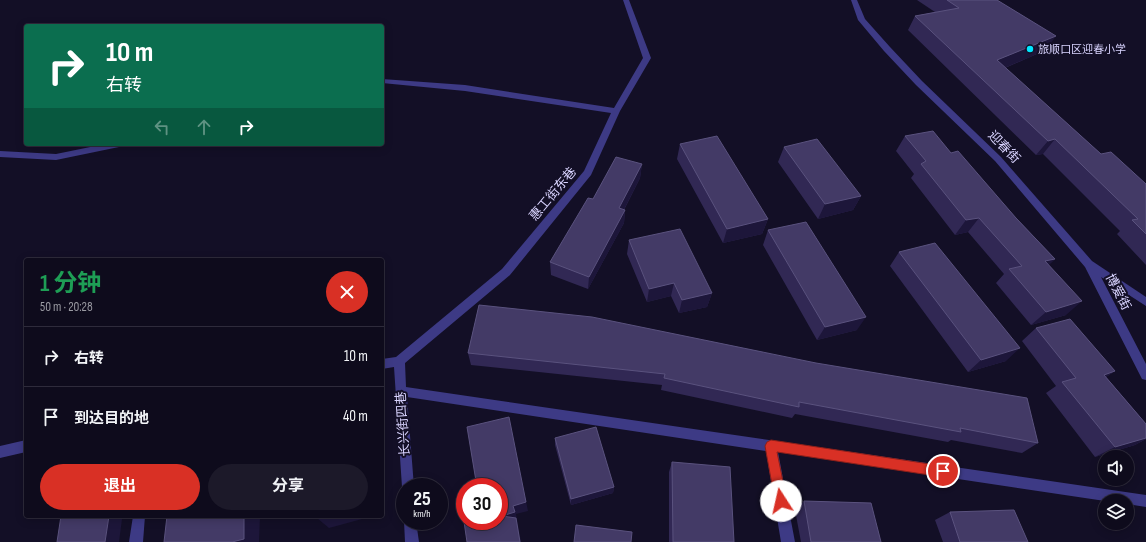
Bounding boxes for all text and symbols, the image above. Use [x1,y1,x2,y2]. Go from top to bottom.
text: 10 m [106,36,153,69]
icon: right [40,40,92,92]
place label: 旅顺口区迎春小学 [1038,43,1126,56]
marker: 旅顺口区迎春小学 [1025,44,1035,54]
text: 右转 [106,75,142,96]
icon: left [151,116,173,138]
icon: ahead [193,116,215,138]
icon: right [235,116,257,138]
street label: 迎春街 [985,127,1023,167]
street label: 惠工街东巷 [526,164,580,224]
text: 1 分钟 [40,269,101,298]
button: close [326,271,368,313]
street label: 博爱街 [1102,271,1134,313]
text: 50 m · 20:28 [40,299,93,315]
icon: right [40,346,62,368]
text: 10 m [344,347,368,366]
text: 右转 [74,349,104,368]
street label: 长兴街四巷 [393,391,413,457]
icon: arrive [40,406,62,428]
text: 40 m [343,407,368,426]
text: 到达目的地 [74,409,149,428]
map controls [1098,450,1134,530]
button: sound [1098,450,1134,486]
pin [926,454,960,488]
icon: arrive [932,460,954,482]
button: 退出 [40,464,200,510]
button: 分享 [208,464,368,510]
speed limit sign: 30 [456,478,508,530]
position arrow [760,480,802,522]
text: 25 [413,487,431,511]
button: layers [1098,494,1134,530]
text: km/h [413,508,431,520]

